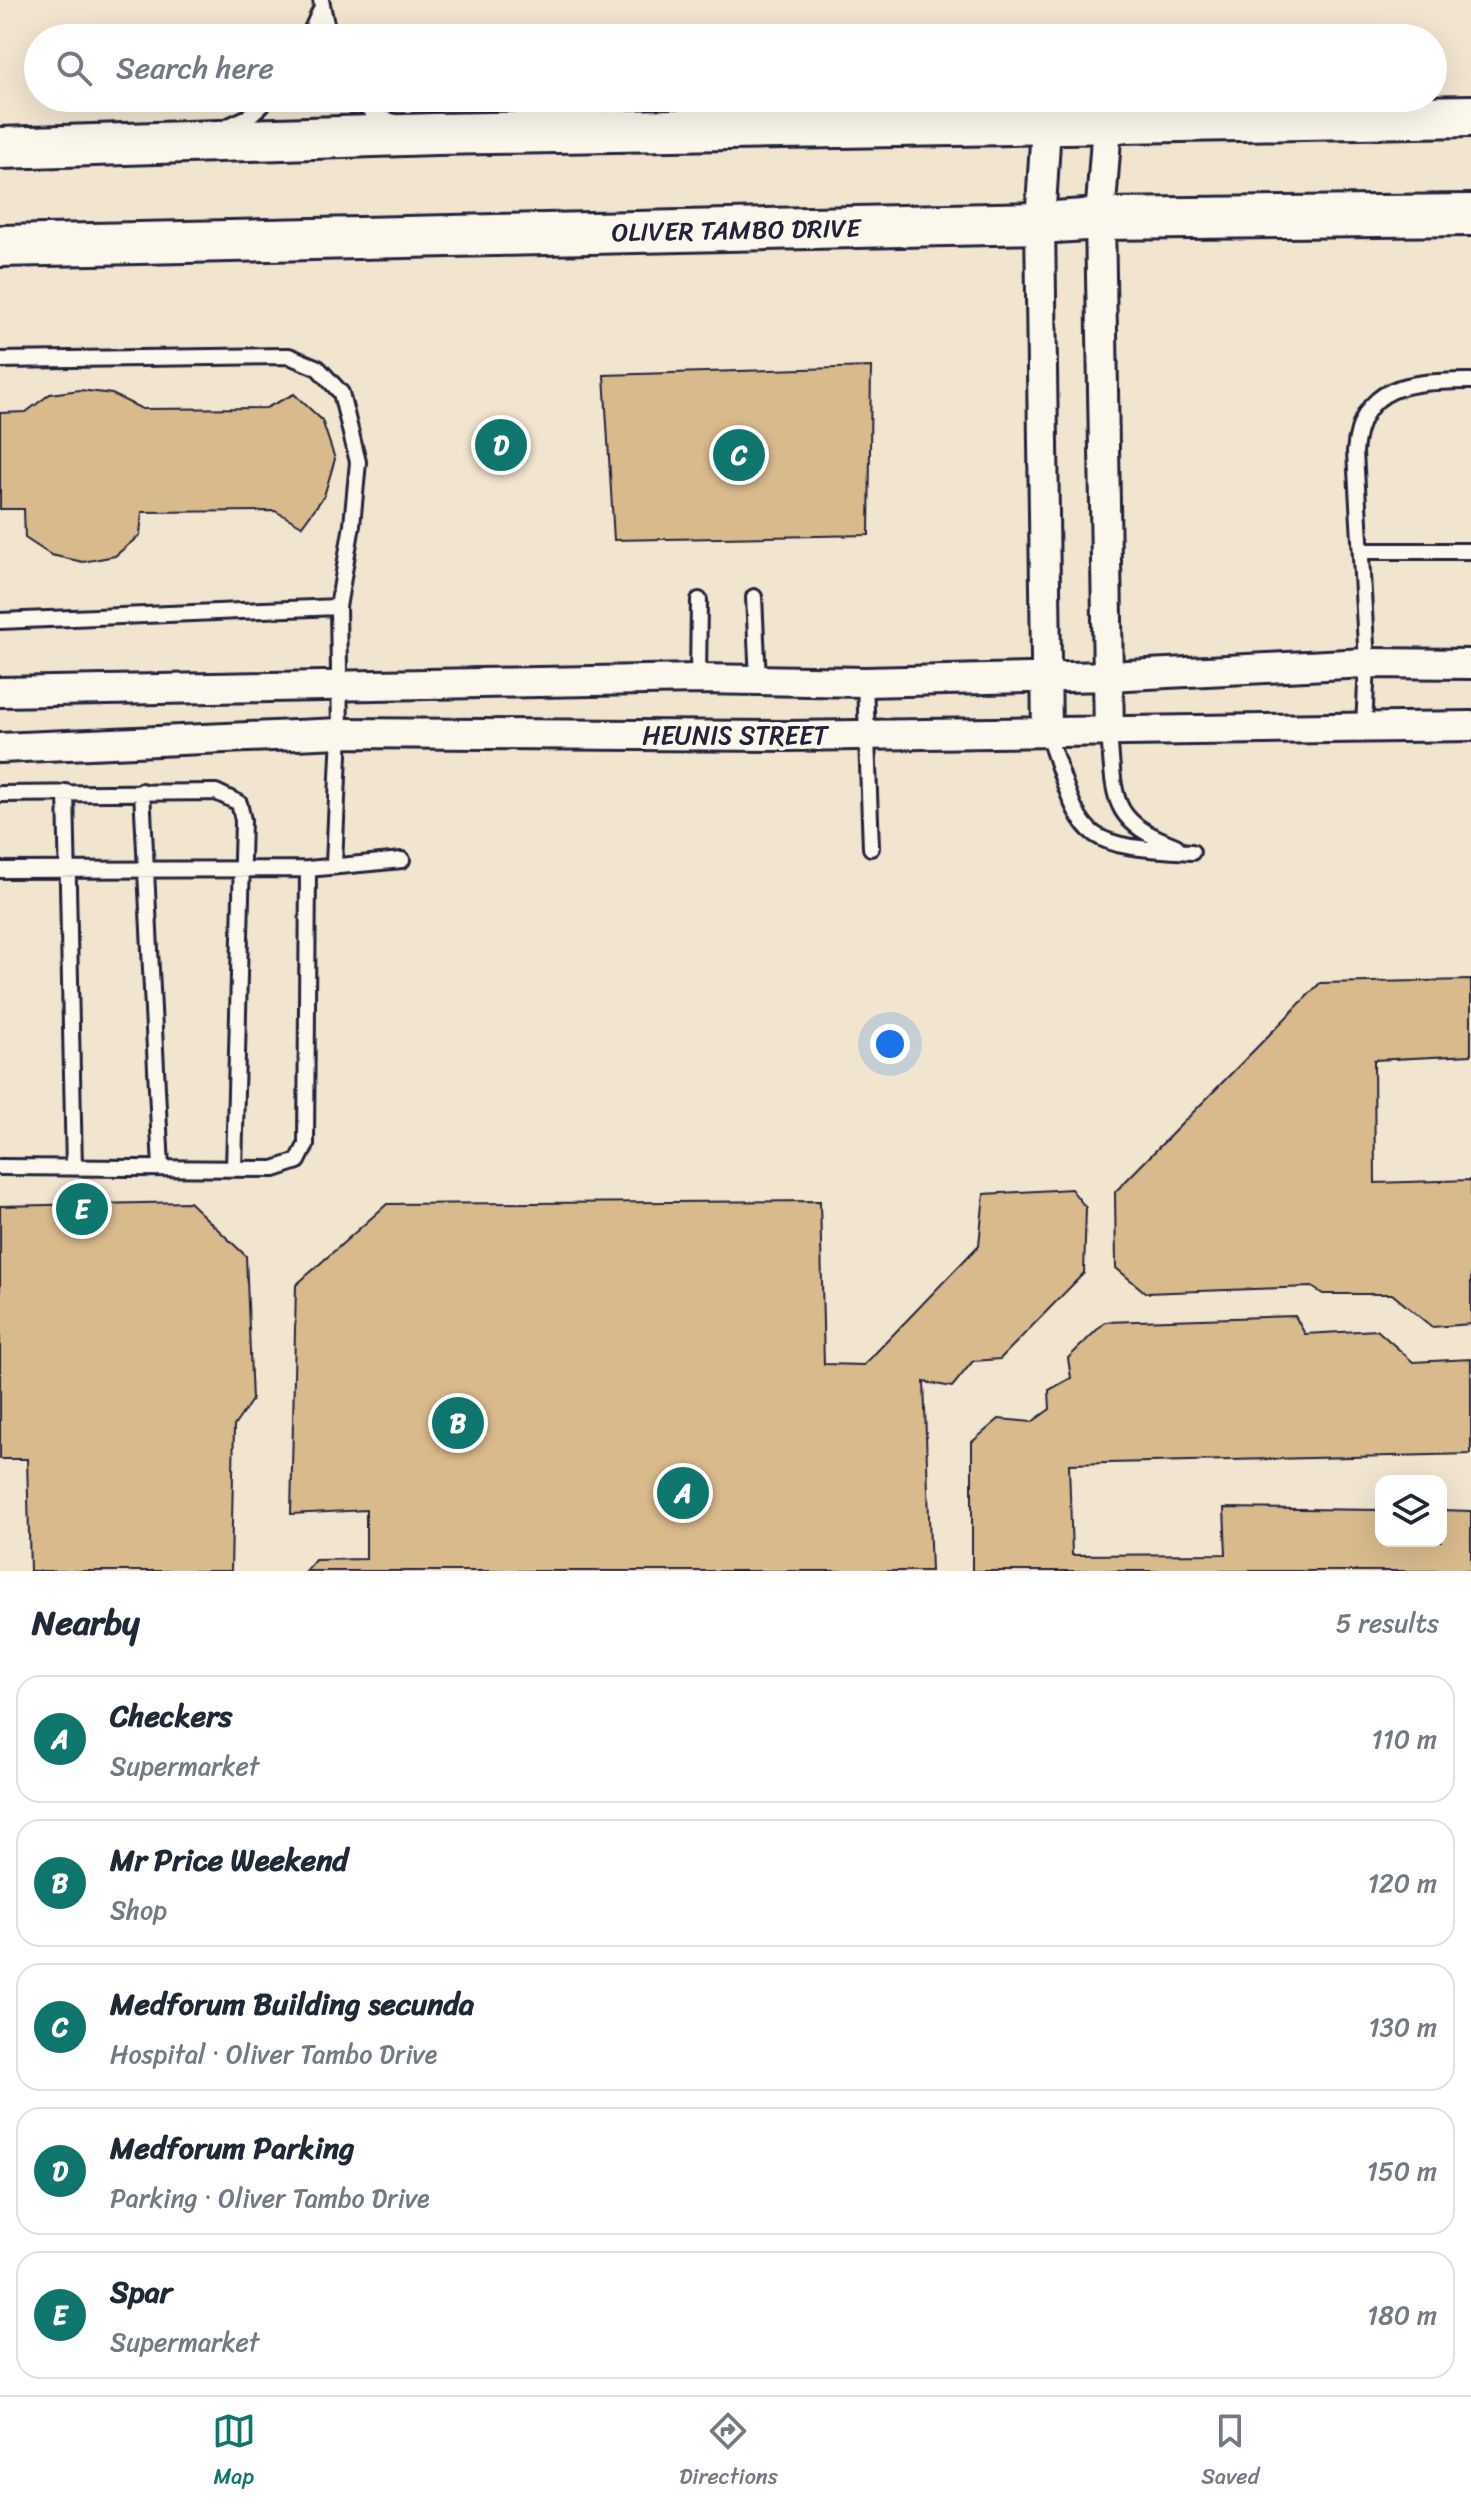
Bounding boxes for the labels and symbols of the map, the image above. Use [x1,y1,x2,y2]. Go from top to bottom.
street label: OLIVER TAMBO DRIVE [611,205,863,255]
pin: D [475,415,527,475]
pin: C [713,425,765,485]
street label: HEUNIS STREET [642,712,829,758]
your location [870,1024,910,1064]
pin: E [56,1179,108,1239]
pin: B [432,1393,484,1453]
pin: A [657,1463,709,1523]

